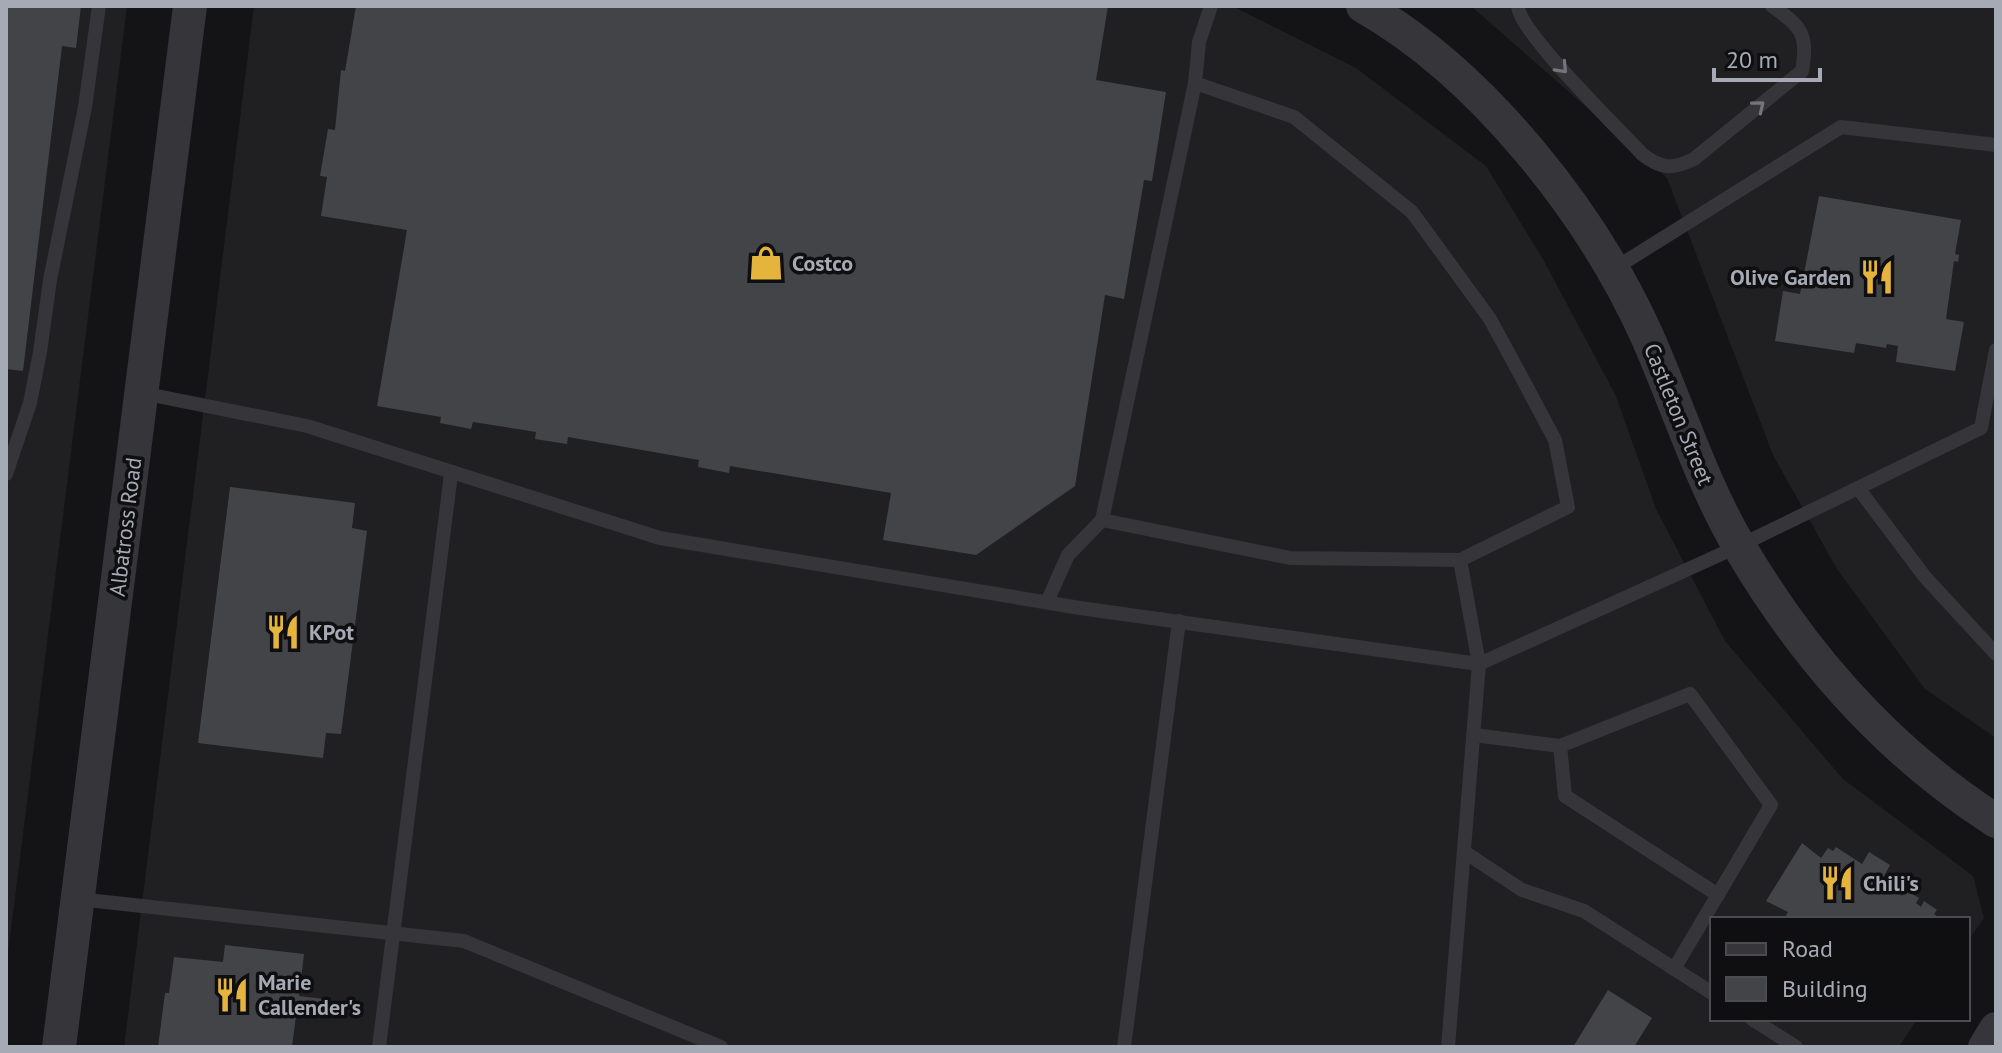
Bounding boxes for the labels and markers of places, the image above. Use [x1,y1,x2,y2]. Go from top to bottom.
shop icon: Costco [747,244,785,282]
place label: Costco [792,249,853,277]
restaurant icon: Olive Garden [1858,258,1896,296]
place label: Olive Garden [1730,263,1851,291]
restaurant icon: KPot [264,613,302,651]
place label: KPot [309,618,354,646]
restaurant icon: Chili's [1818,864,1856,902]
place label: Chili's [1863,869,1919,897]
place label: Marie Callender's [258,968,361,1021]
restaurant icon: Marie Callender's [213,976,251,1014]

